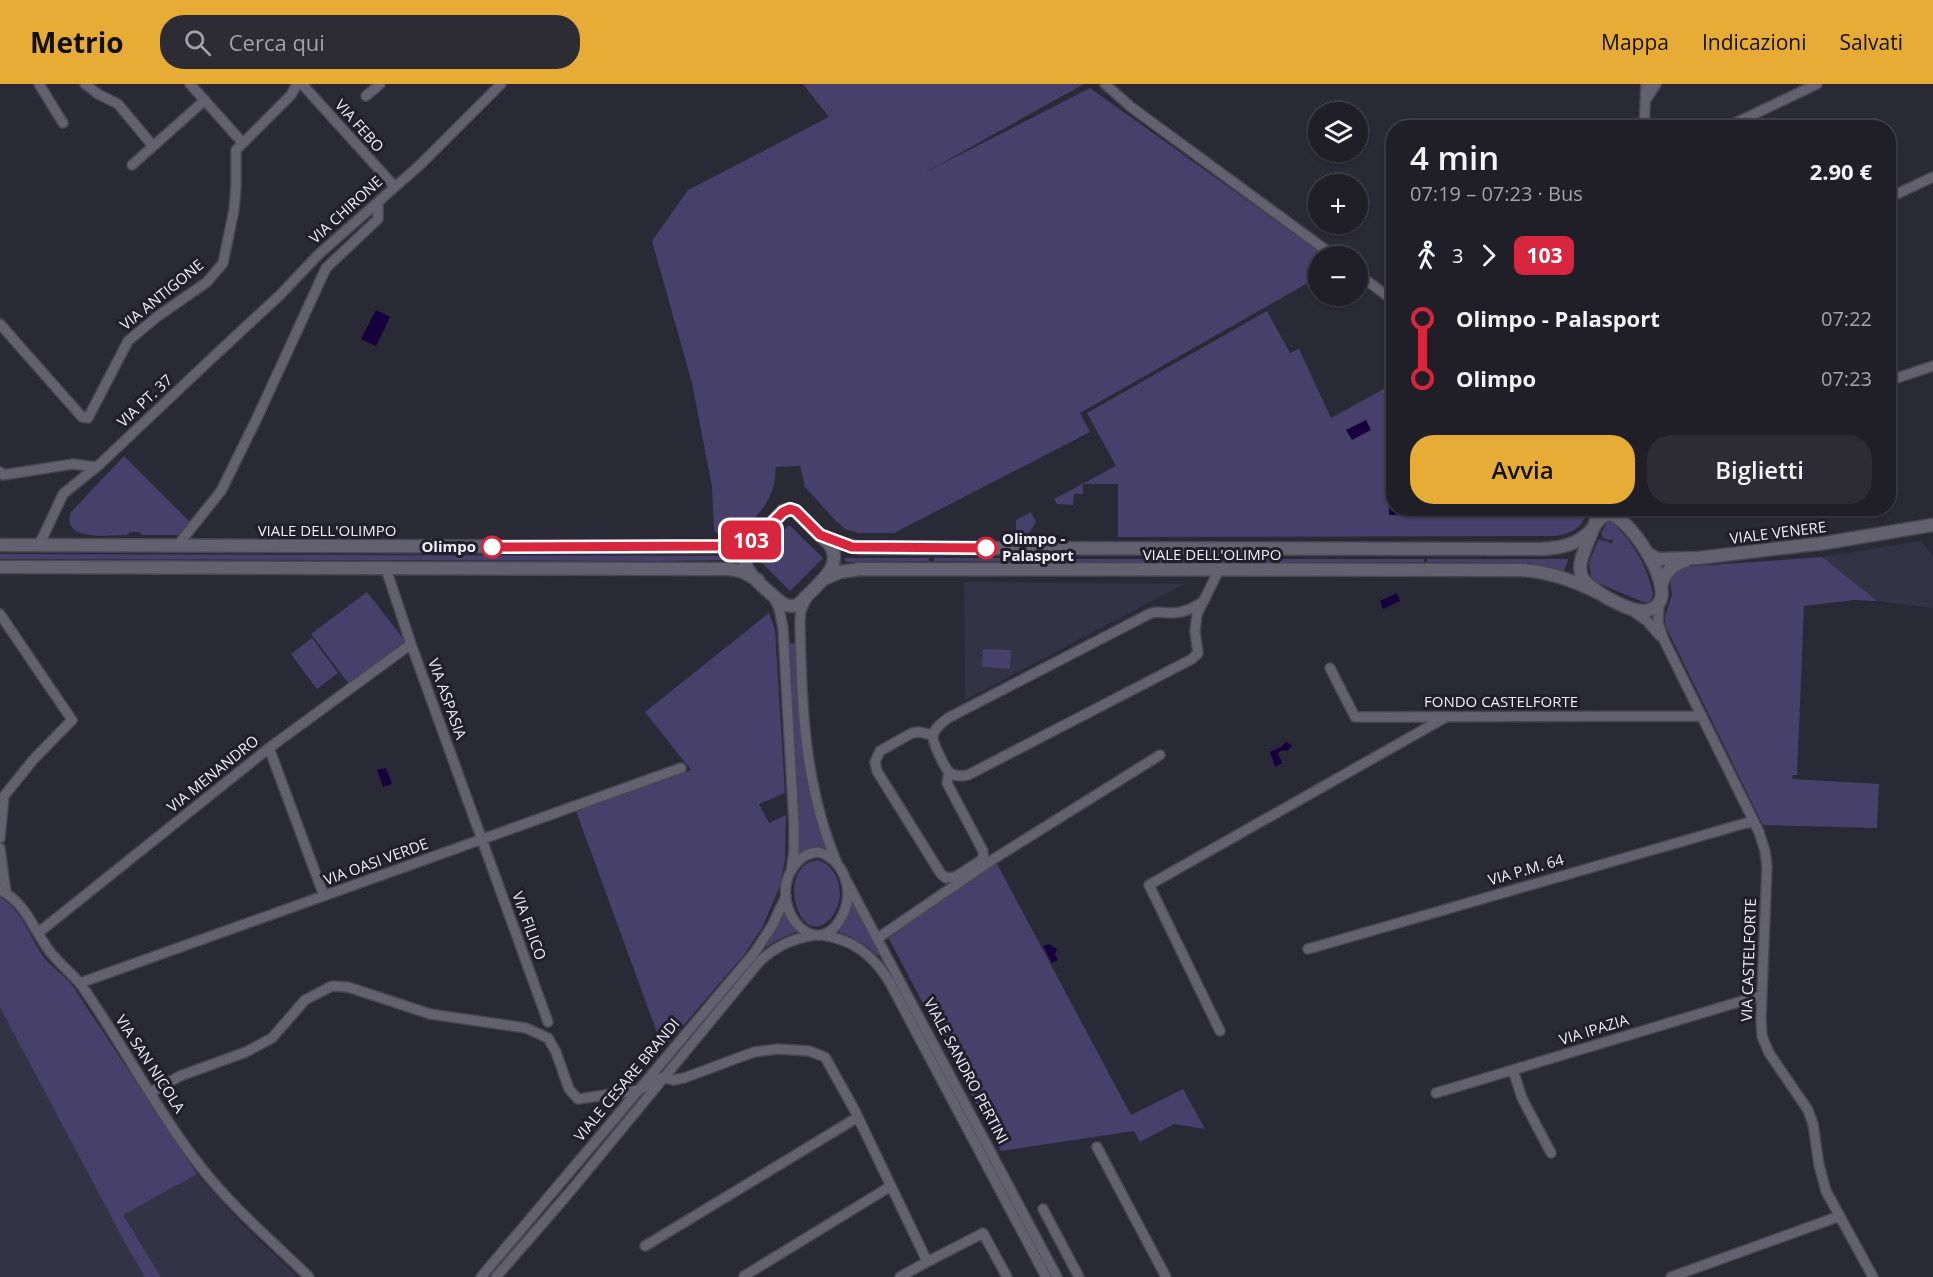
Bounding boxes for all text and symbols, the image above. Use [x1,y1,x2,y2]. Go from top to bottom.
search box [160,15,580,69]
text: Metrio [30,23,124,61]
icon: search [181,26,214,59]
text: Cerca qui [229,27,325,57]
text: Mappa [1601,28,1669,56]
text: Indicazioni [1702,28,1807,56]
text: Salvati [1840,28,1903,56]
street label: VIA FEBO [331,95,389,156]
map controls [1308,102,1368,306]
button: layers [1308,102,1368,162]
text: 4 min [1410,135,1499,180]
text: 2.90 € [1810,156,1872,186]
street label: VIA CHIRONE [305,171,386,247]
button: + [1308,174,1368,234]
text: 07:19 – 07:23 · Bus [1410,180,1583,207]
icon: walk [1410,239,1443,272]
icon: forward [1472,239,1505,272]
text: 103 [1526,241,1562,269]
text: 3 [1452,242,1463,269]
button: − [1308,246,1368,306]
street label: VIA ANTIGONE [115,254,207,334]
text: Olimpo - Palasport [1456,303,1660,333]
text: 07:22 [1821,305,1872,332]
text: Olimpo [1456,363,1536,393]
text: 07:23 [1821,365,1872,392]
street label: VIA PT. 37 [112,369,176,431]
button: Avvia [1410,435,1635,504]
button: Biglietti [1647,435,1872,504]
street label: VIALE VENERE [1728,516,1827,548]
street label: VIALE DELL'OLIMPO [258,520,396,540]
line badge: 103 [716,520,786,560]
text: 103 [733,526,769,554]
place label: Olimpo - Palasport [1002,528,1074,565]
place label: Olimpo [421,536,476,556]
marker: Olimpo [481,536,503,558]
marker: Olimpo - Palasport [975,537,997,559]
street label: VIALE DELL'OLIMPO [1143,544,1281,564]
street label: VIA ASPASIA [424,655,472,742]
street label: FONDO CASTELFORTE [1424,691,1578,711]
street label: VIA MENANDRO [162,730,262,816]
street label: VIA OASI VERDE [321,833,431,889]
street label: VIA P.M. 64 [1485,849,1566,889]
street label: VIA FILICO [508,889,552,963]
street label: VIA CASTELFORTE [1736,898,1760,1022]
street label: VIALE SANDRO PERTINI [920,994,1014,1147]
street label: VIA IPAZIA [1557,1009,1631,1049]
street label: VIA SAN NICOLA [112,1010,190,1117]
street label: VIALE CESARE BRANDI [569,1014,684,1145]

